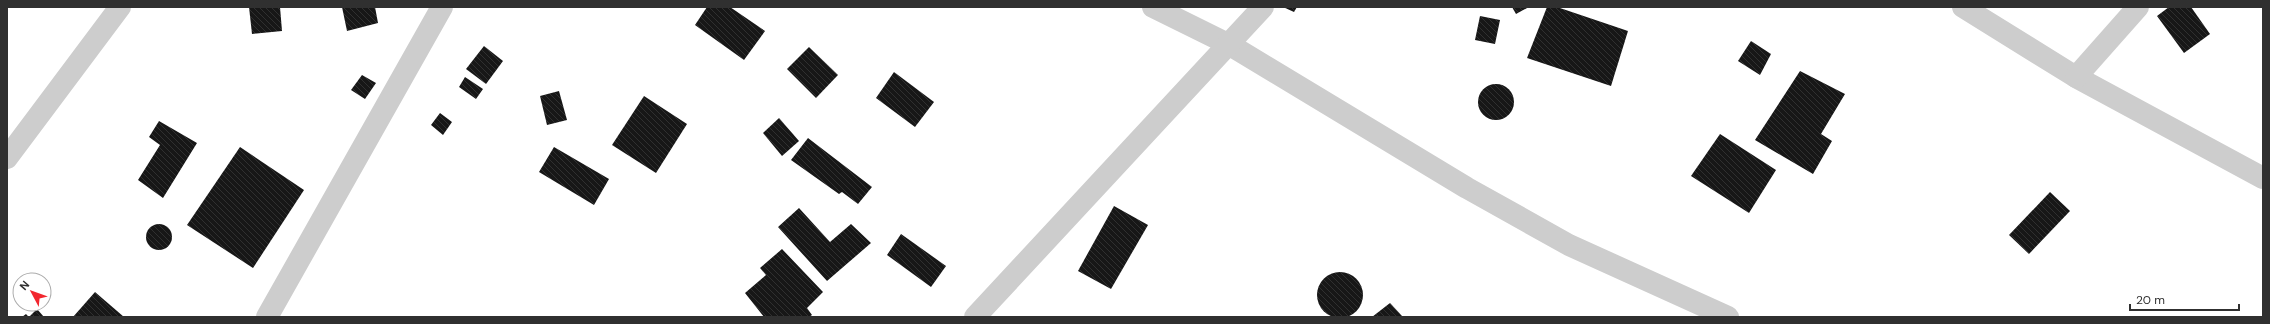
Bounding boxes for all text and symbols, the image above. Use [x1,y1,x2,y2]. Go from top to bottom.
north arrow [12,272,52,312]
text: N [17,278,32,293]
scale bar [2130,286,2239,312]
text: 20 m [2136,292,2165,308]

